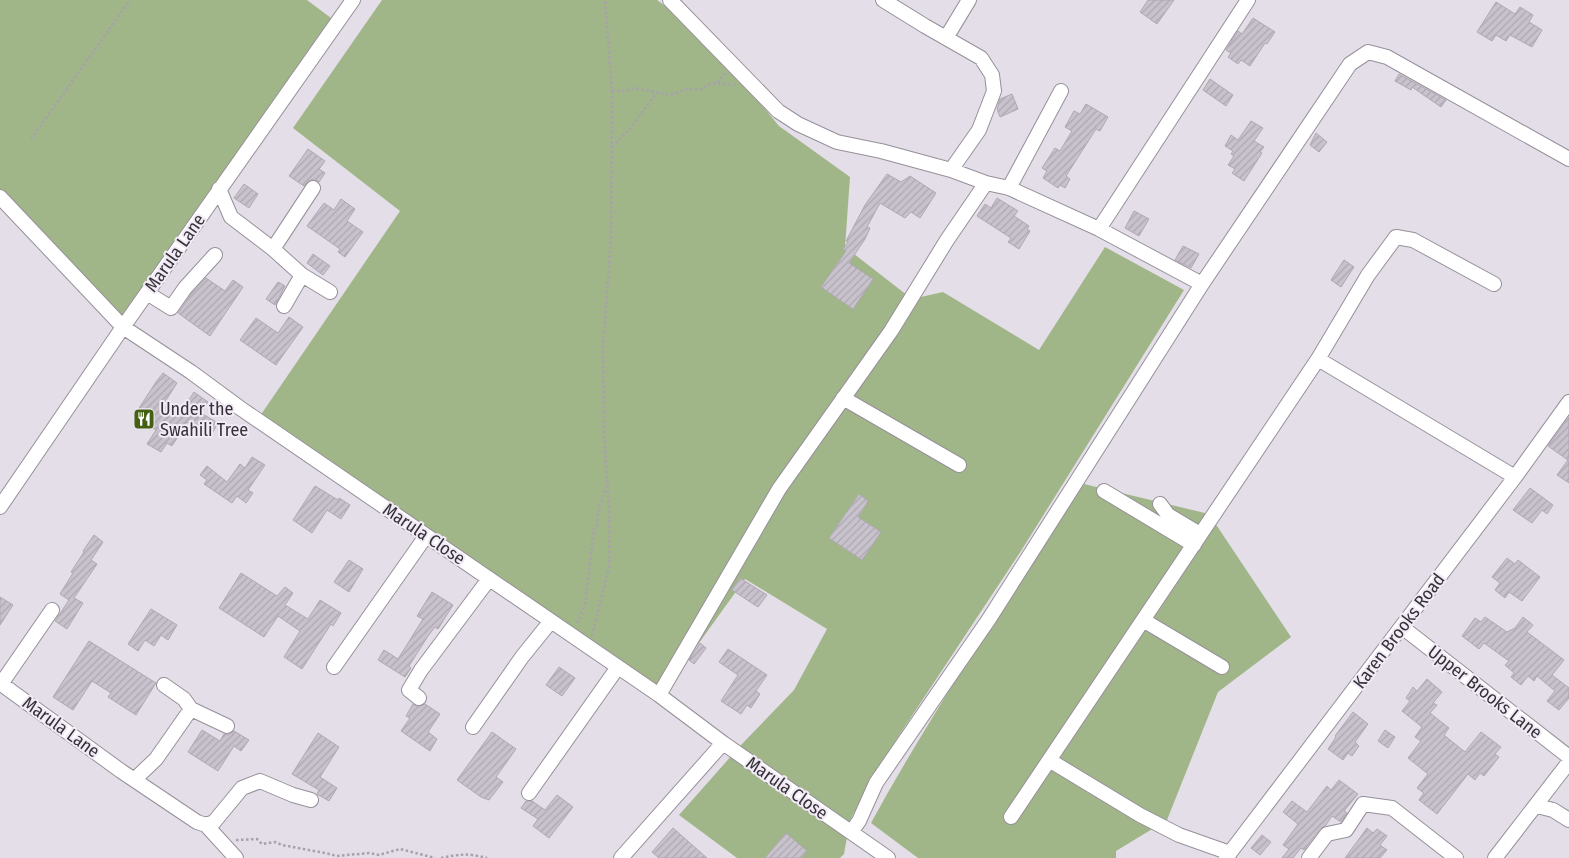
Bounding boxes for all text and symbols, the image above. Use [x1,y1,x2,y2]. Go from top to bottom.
street label: Marula Lane [140,210,210,296]
place label: Under the Swahili Tree [160,398,248,441]
restaurant icon: Under the Swahili Tree [132,407,156,431]
street label: Marula Close [379,498,469,570]
street label: Karen Brooks Road [1348,569,1450,693]
street label: Upper Brooks Lane [1423,641,1547,744]
street label: Marula Lane [18,692,104,762]
street label: Marula Close [742,752,832,824]

